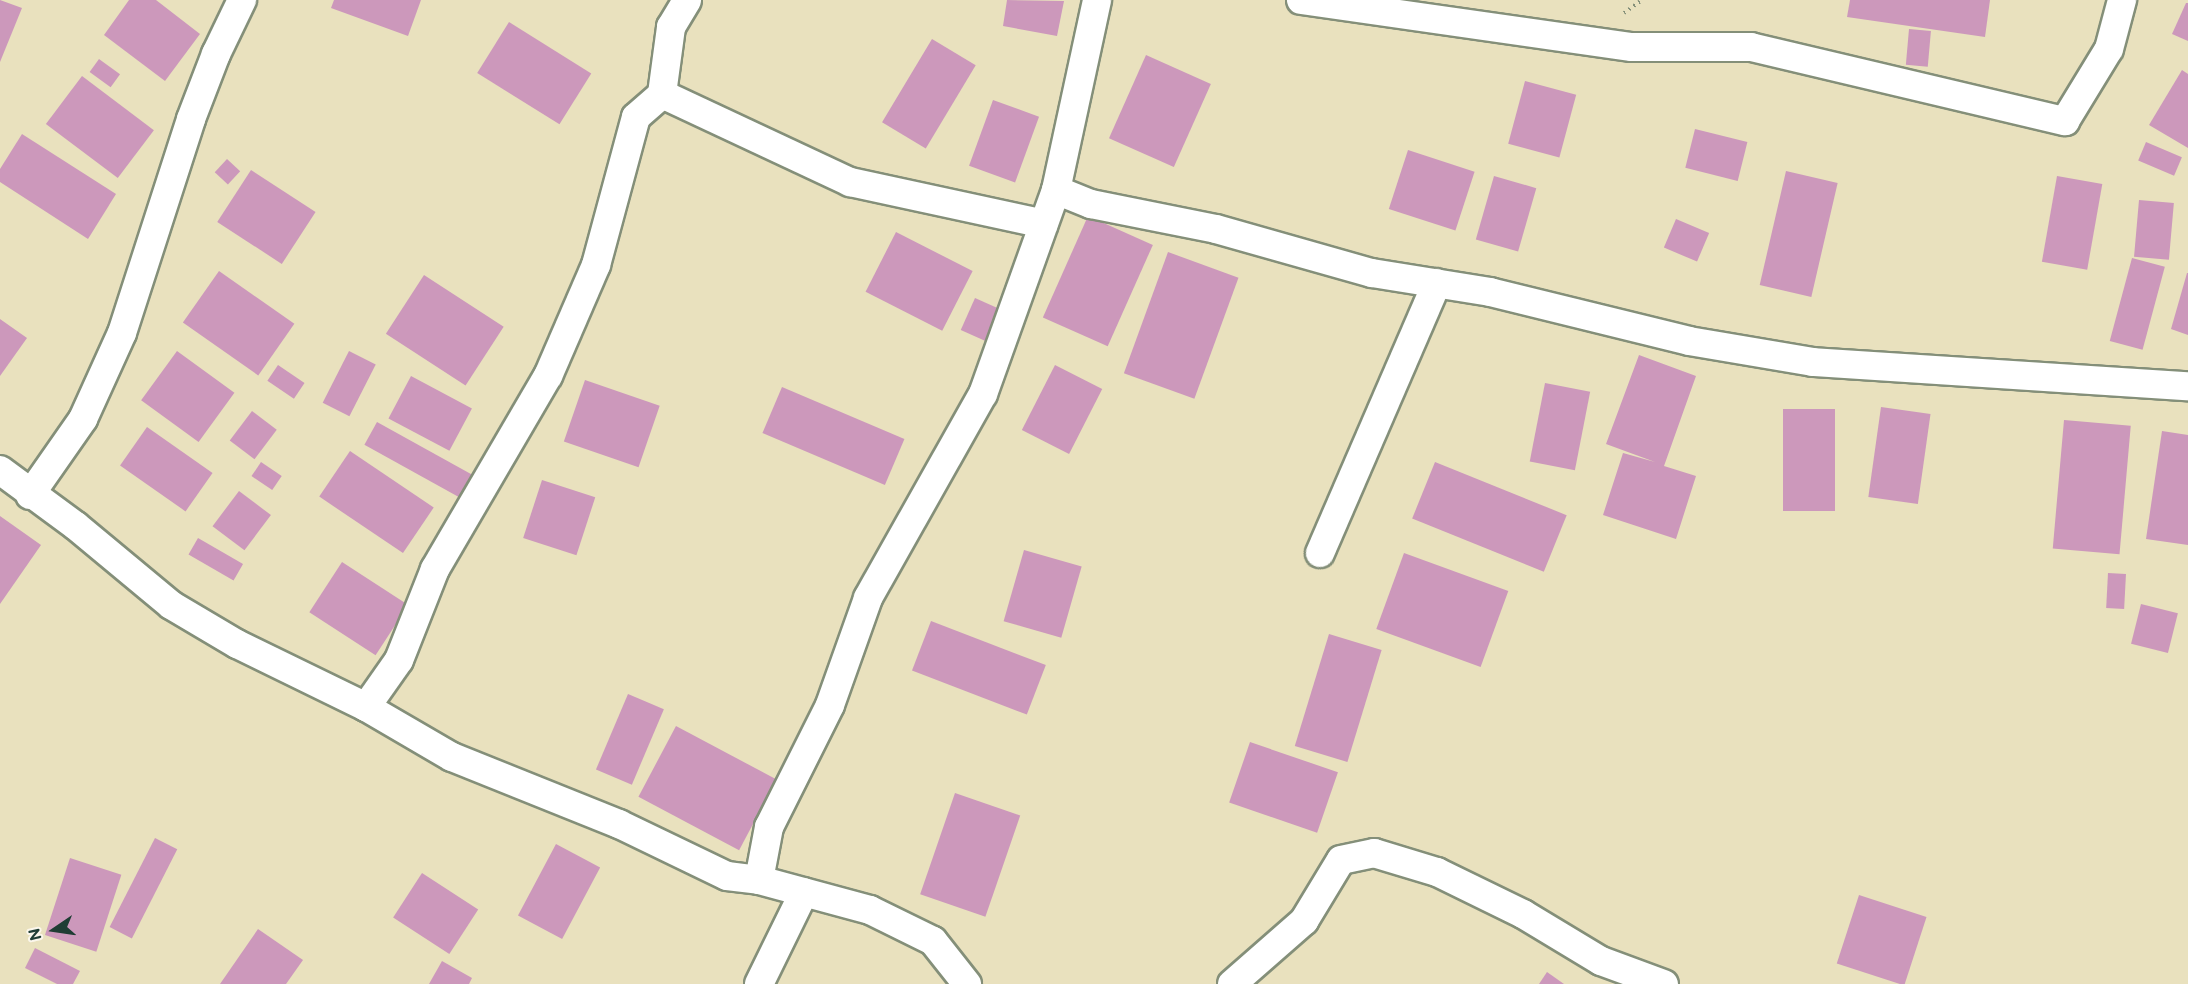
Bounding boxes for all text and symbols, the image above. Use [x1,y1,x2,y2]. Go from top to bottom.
north arrow [24,900,84,960]
text: N [25,926,47,942]

